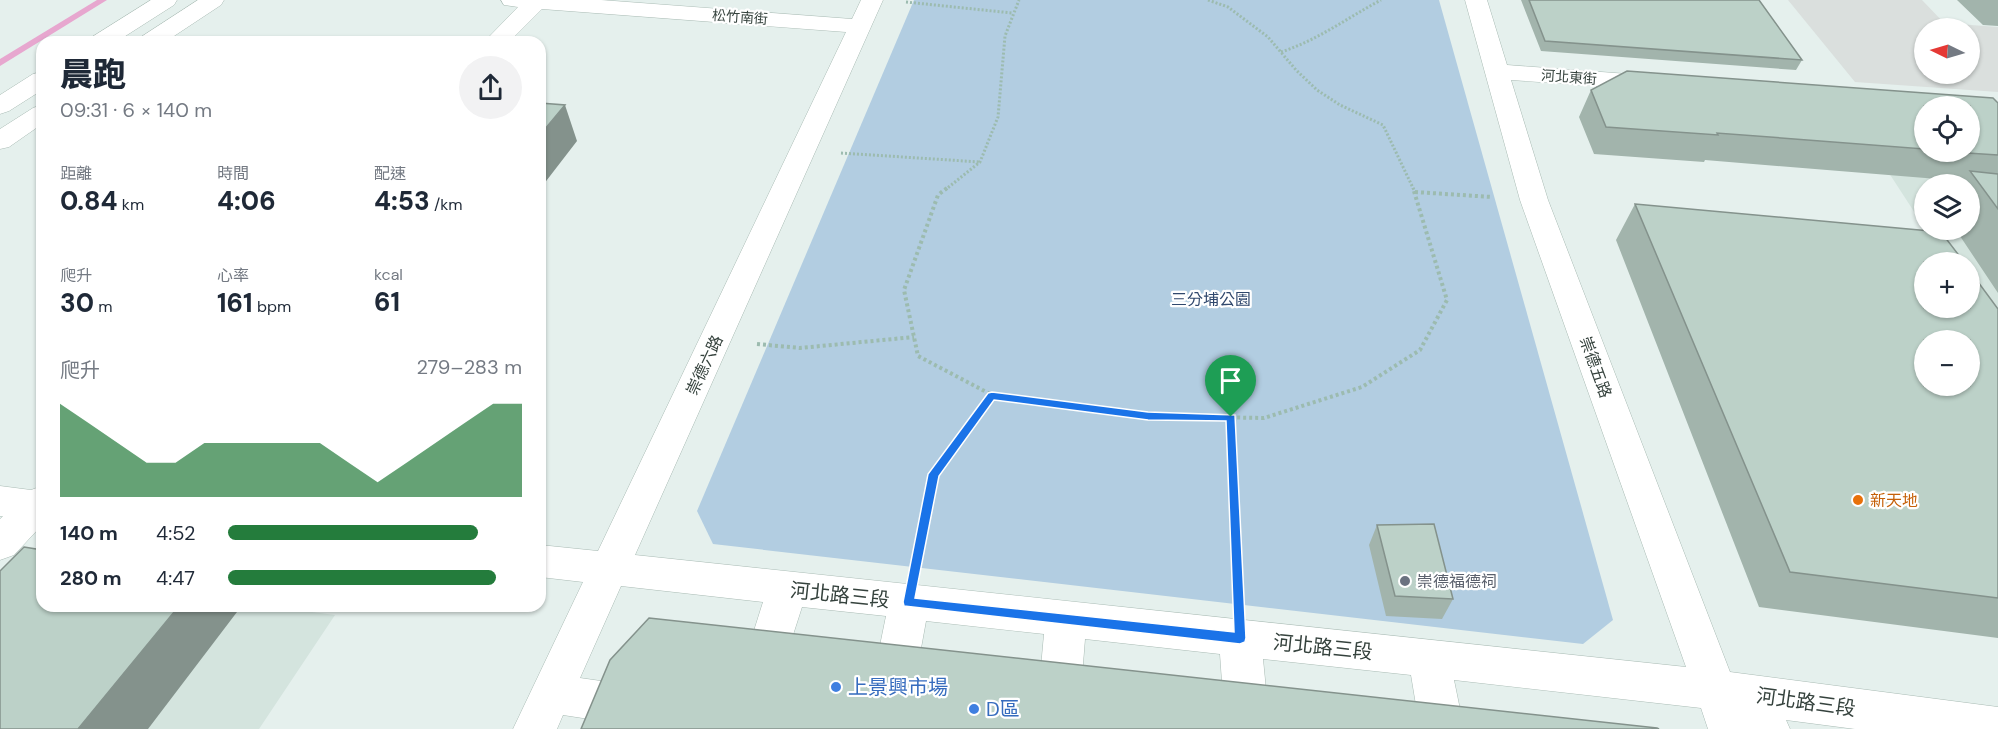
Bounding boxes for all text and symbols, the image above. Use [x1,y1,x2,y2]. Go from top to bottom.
street label: 松竹南街 [711,6,769,28]
north arrow [1914,18,1980,84]
map controls [1914,18,1980,396]
text: 晨跑 [60,53,126,96]
button: share [459,56,522,119]
street label: 河北東街 [1540,66,1598,88]
button: locate [1914,96,1980,162]
text: 09:31 · 6 × 140 m [60,97,212,123]
text: 距離 [60,163,92,184]
text: 時間 [217,163,249,184]
text: 配速 [374,163,406,184]
button: layers [1914,174,1980,240]
text: 0.84 [60,184,118,218]
text: 4:06 [217,184,276,218]
text: 4:53 [374,184,430,218]
text: km [118,194,144,215]
text: /km [430,194,463,215]
button: + [1914,252,1980,318]
text: kcal [374,264,403,285]
text: 爬升 [60,265,92,286]
text: 心率 [217,265,249,286]
text: 61 [374,285,400,319]
text: 30 [60,286,94,320]
text: 161 [217,286,253,320]
park label: 三分埔公園 [1171,289,1251,310]
text: m [94,296,113,317]
text: bpm [253,296,291,317]
button: − [1914,330,1980,396]
street label: 崇德六路 [681,332,727,399]
street label: 崇德五路 [1575,334,1616,401]
text: 279–283 m [416,354,522,380]
pin [1205,355,1256,417]
text: 爬升 [60,357,100,383]
icon: arrive [1214,364,1247,397]
place label: 新天地 [1870,490,1918,511]
marker: 新天地 [1851,493,1865,507]
text: 140 m [60,520,118,546]
text: 4:52 [156,520,196,546]
text: 280 m [60,565,122,591]
text: 4:47 [156,565,195,591]
place label: 崇德福德祠 [1417,571,1497,592]
marker: 崇德福德祠 [1398,574,1412,588]
street label: 河北路三段 [789,577,891,613]
street label: 河北路三段 [1272,629,1374,665]
place label: 上景興市場 [848,674,948,700]
marker: 上景興市場 [829,680,843,694]
street label: 河北路三段 [1755,682,1857,722]
place label: D區 [986,696,1020,722]
marker: D區 [967,702,981,716]

